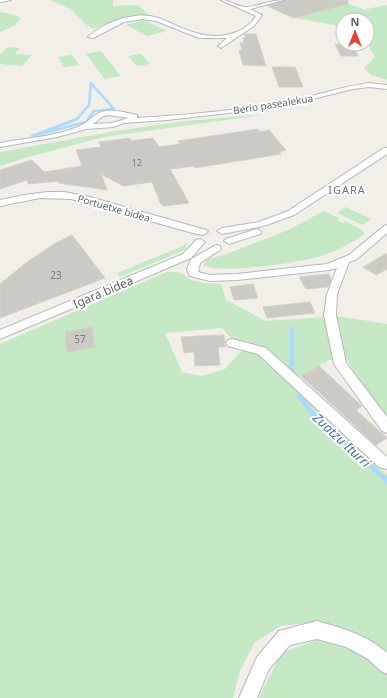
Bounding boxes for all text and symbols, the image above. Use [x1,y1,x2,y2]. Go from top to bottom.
north arrow [335,12,375,52]
text: N [351,14,359,29]
street label: Berio pasealekua [232,91,314,117]
house number: 12 [132,156,142,169]
district label: IGARA [328,182,366,197]
street label: Portuetxe bidea [76,191,152,225]
house number: 23 [50,268,62,282]
street label: Igara bidea [70,272,136,312]
house number: 57 [74,332,86,346]
water label: Zuatzu Iturri [309,408,375,472]

